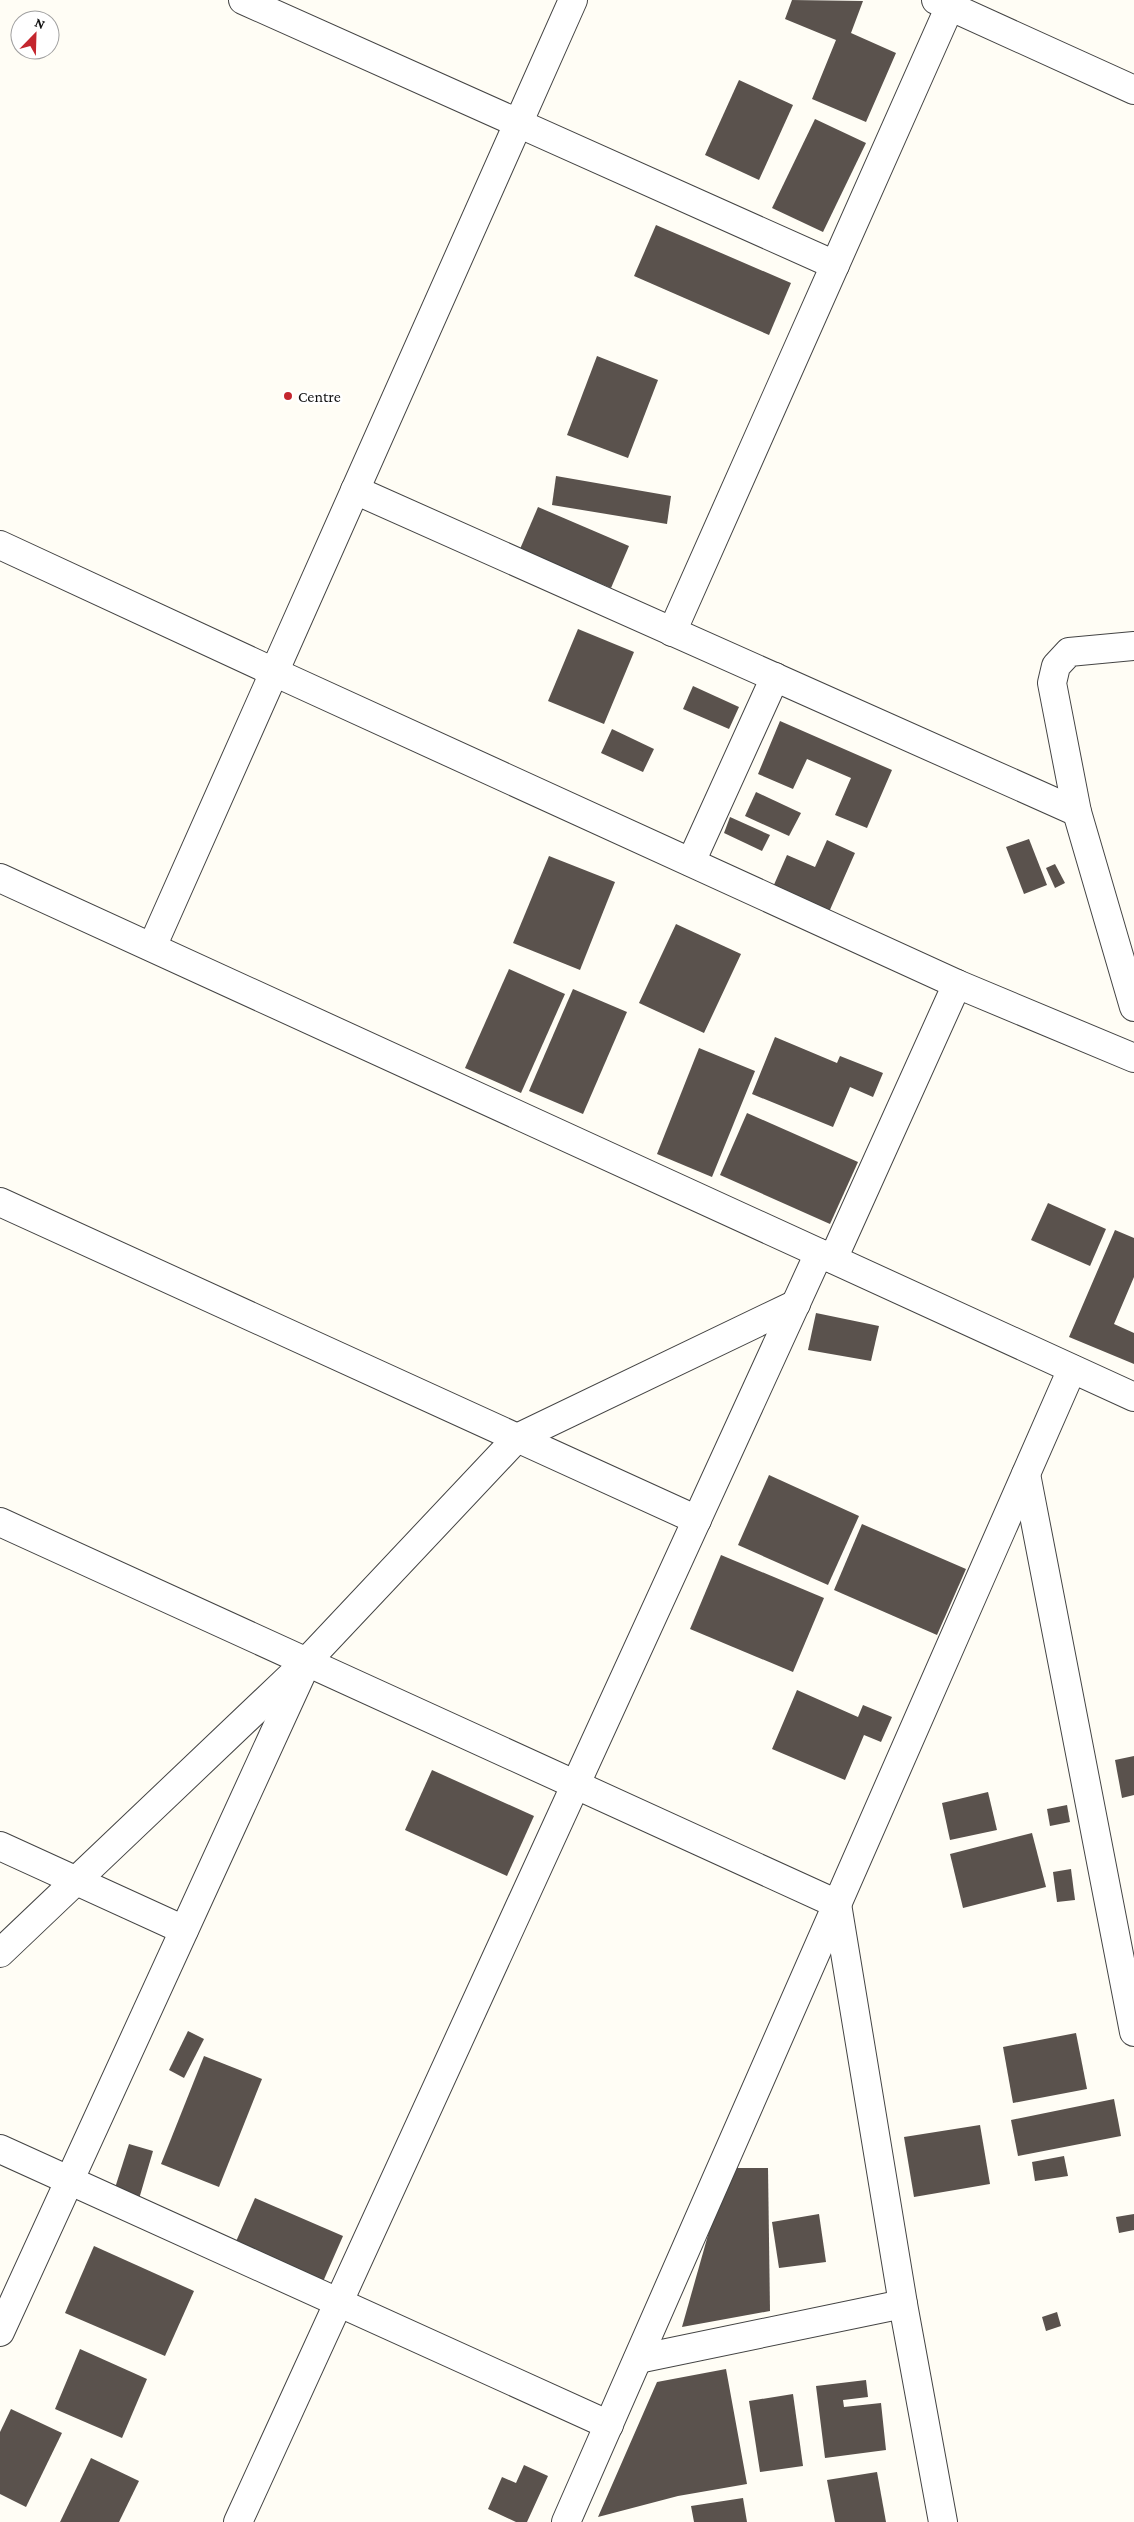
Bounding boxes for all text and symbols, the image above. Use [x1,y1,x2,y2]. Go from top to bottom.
north arrow [10,10,60,60]
text: N [33,14,48,32]
place label: Centre [298,388,341,405]
marker: Centre [282,390,294,402]

